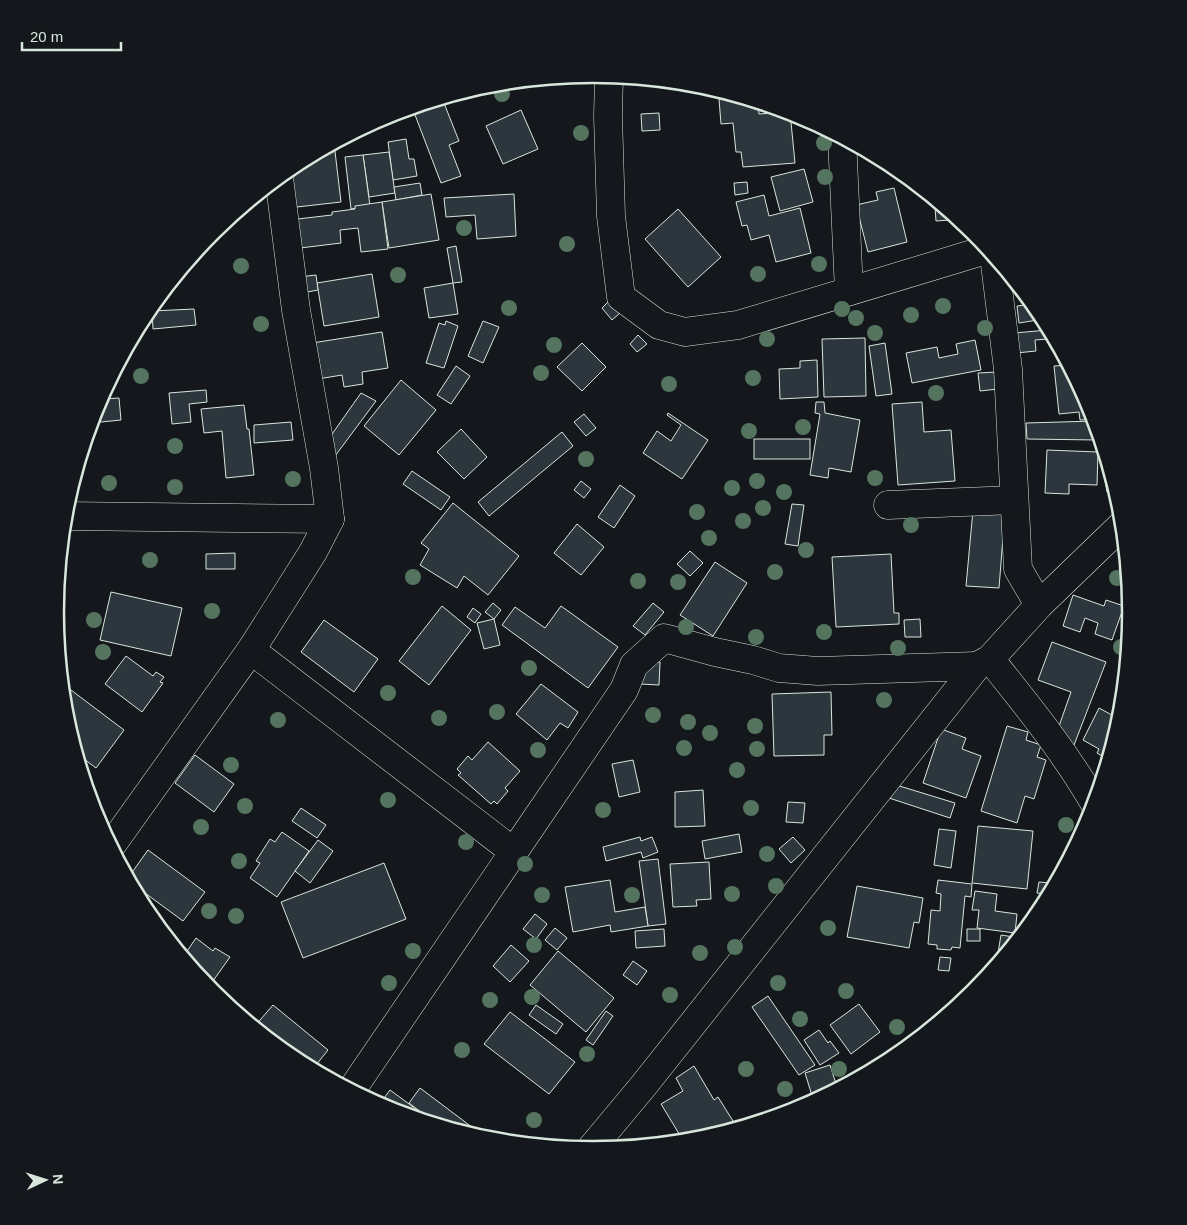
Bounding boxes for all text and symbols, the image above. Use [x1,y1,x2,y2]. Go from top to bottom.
scale bar [22,20,121,52]
text: 20 m [30,28,63,45]
north arrow [20,1155,70,1205]
text: N [50,1173,66,1185]

